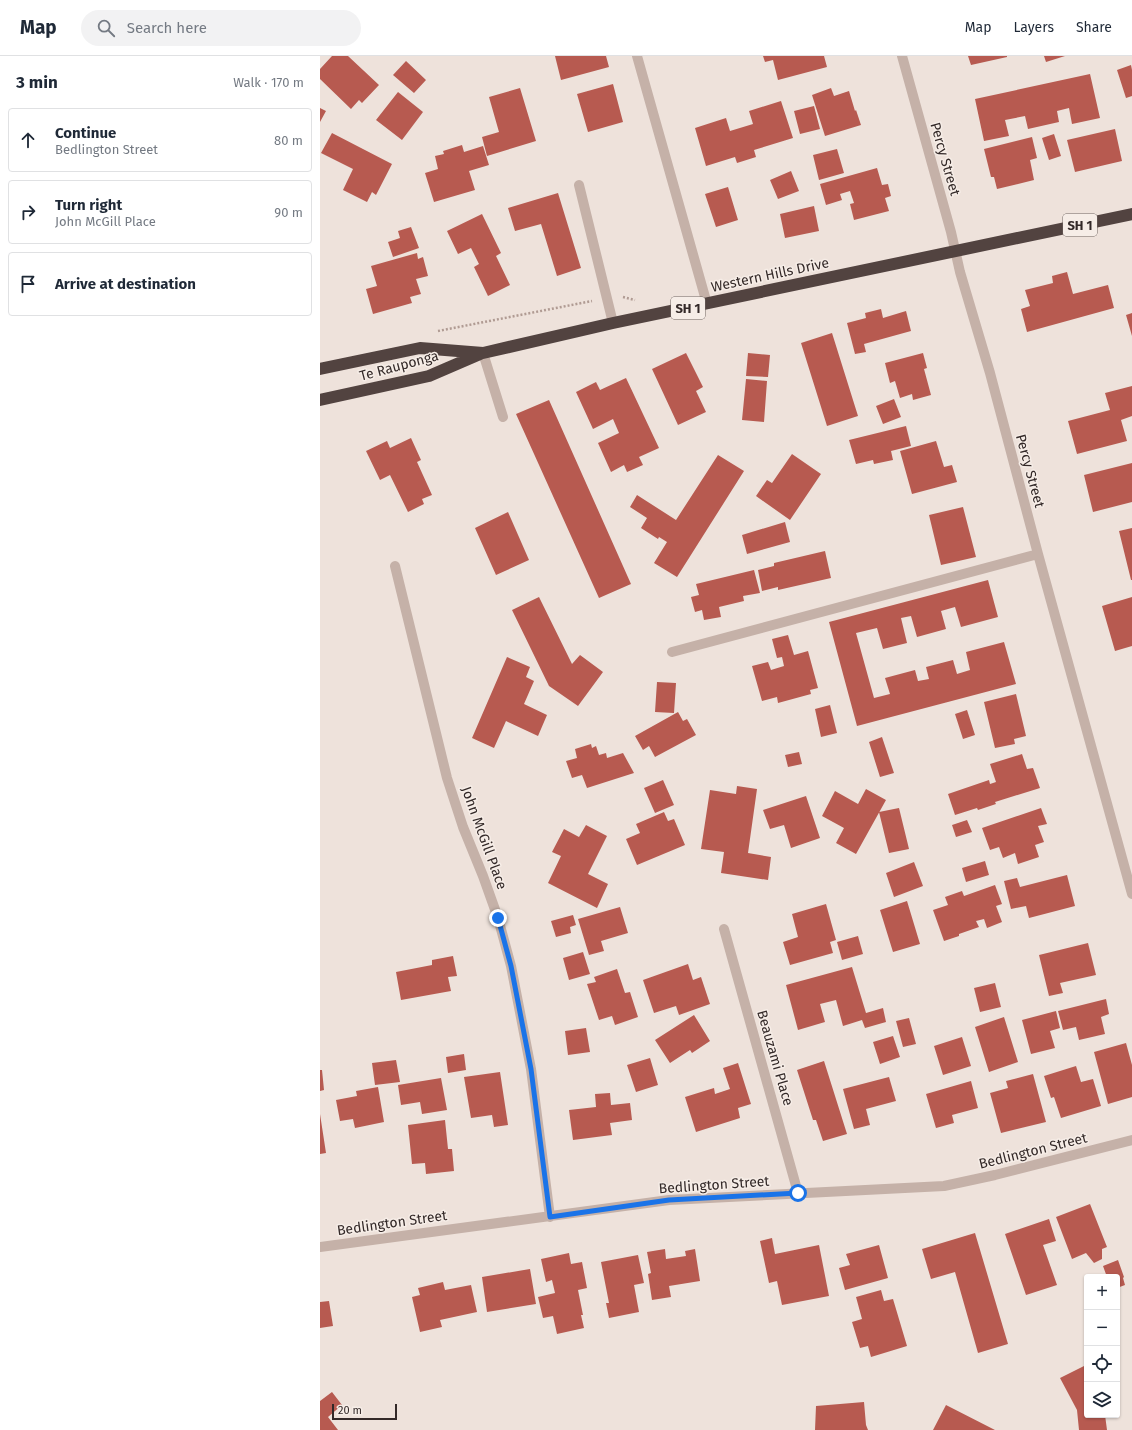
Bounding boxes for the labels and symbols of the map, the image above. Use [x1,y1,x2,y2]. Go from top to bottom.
street label: Percy Street [926,120,964,199]
road number: SH 1 [1063,214,1097,236]
street label: Western Hills Drive [709,254,831,296]
road number: SH 1 [671,297,705,319]
street label: Te Rauponga [358,347,440,385]
street label: Percy Street [1012,432,1048,511]
street label: John McGill Place [457,784,511,892]
route end [489,909,507,927]
street label: Beauzami Place [753,1008,797,1108]
street label: Bedlington Street [977,1129,1090,1173]
street label: Bedlington Street [658,1173,771,1197]
route start [789,1184,807,1202]
street label: Bedlington Street [336,1207,449,1239]
scale bar [332,1402,397,1421]

